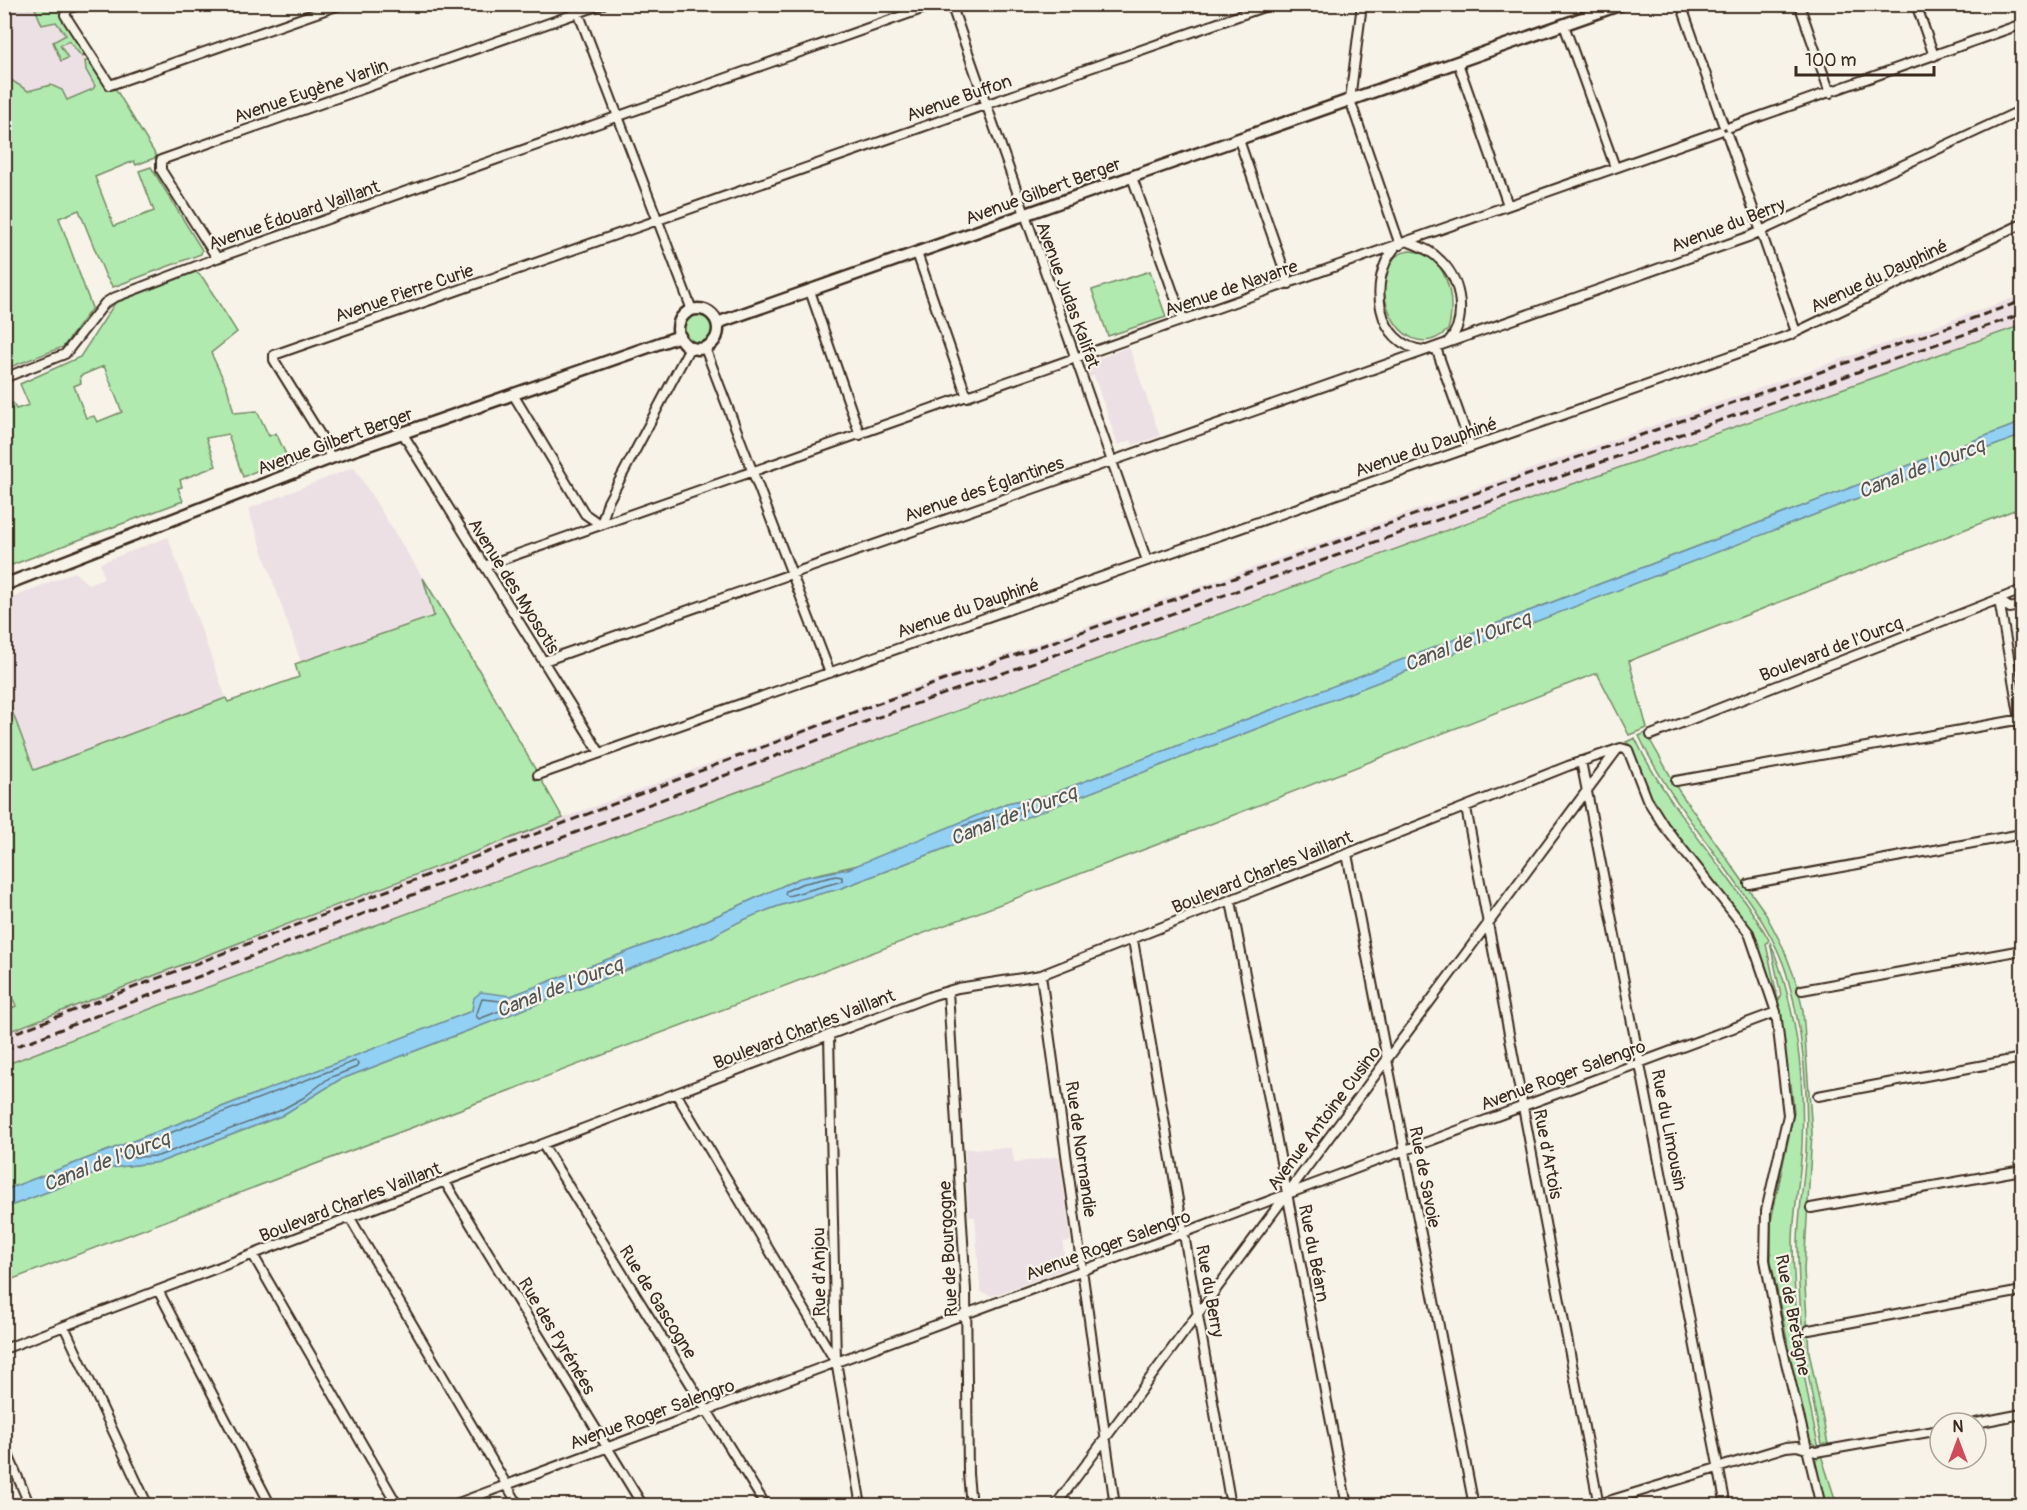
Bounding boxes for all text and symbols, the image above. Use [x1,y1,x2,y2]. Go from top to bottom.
scale bar [1796,39,1934,77]
text: 100 m [1805,49,1857,72]
street label: Avenue Eugène Varlin [231,54,392,129]
street label: Avenue Buffon [903,70,1015,127]
street label: Avenue Gilbert Berger [962,152,1125,230]
street label: Avenue Édouard Vaillant [205,175,384,256]
street label: Avenue du Berry [1668,193,1789,258]
street label: Avenue Judas Kalifat [1030,219,1105,372]
street label: Avenue du Dauphiné [1807,234,1952,318]
street label: Avenue de Navarre [1162,255,1301,322]
street label: Avenue Pierre Curie [332,259,477,328]
street label: Avenue Gilbert Berger [254,402,417,480]
street label: Avenue du Dauphiné [1352,412,1500,483]
water label: Canal de l'Ourcq [1855,432,1990,504]
street label: Avenue des Églantines [901,451,1067,528]
street label: Avenue des Myosotis [463,514,565,658]
street label: Avenue du Dauphiné [894,573,1042,644]
water label: Canal de l'Ourcq [1401,605,1536,677]
street label: Boulevard de l'Ourcq [1756,611,1907,687]
water label: Canal de l'Ourcq [947,779,1082,851]
street label: Boulevard Charles Vaillant [1169,825,1357,919]
water label: Canal de l'Ourcq [493,951,628,1023]
street label: Boulevard Charles Vaillant [710,984,899,1075]
street label: Avenue Roger Salengro [1477,1035,1649,1116]
street label: Avenue Antoine Cusino [1262,1041,1387,1195]
street label: Rue du Limousin [1645,1068,1692,1193]
street label: Rue de Normandie [1060,1080,1101,1219]
street label: Rue d'Artois [1528,1107,1567,1201]
street label: Rue de Savoie [1403,1124,1446,1230]
water label: Canal de l'Ourcq [40,1125,175,1197]
street label: Boulevard Charles Vaillant [256,1157,445,1248]
street label: Rue de Bourgogne [933,1180,964,1318]
street label: Rue du Béarn [1293,1202,1334,1304]
street label: Avenue Roger Salengro [1022,1205,1194,1286]
street label: Rue d'Anjou [807,1227,832,1317]
street label: Rue de Gascogne [614,1241,702,1363]
street label: Rue du Berry [1190,1243,1229,1339]
street label: Rue de Bretagne [1769,1253,1816,1378]
street label: Rue des Pyrénées [513,1274,601,1399]
street label: Avenue Roger Salengro [566,1374,738,1455]
north arrow [1928,1411,1988,1471]
text: N [1953,1417,1964,1437]

